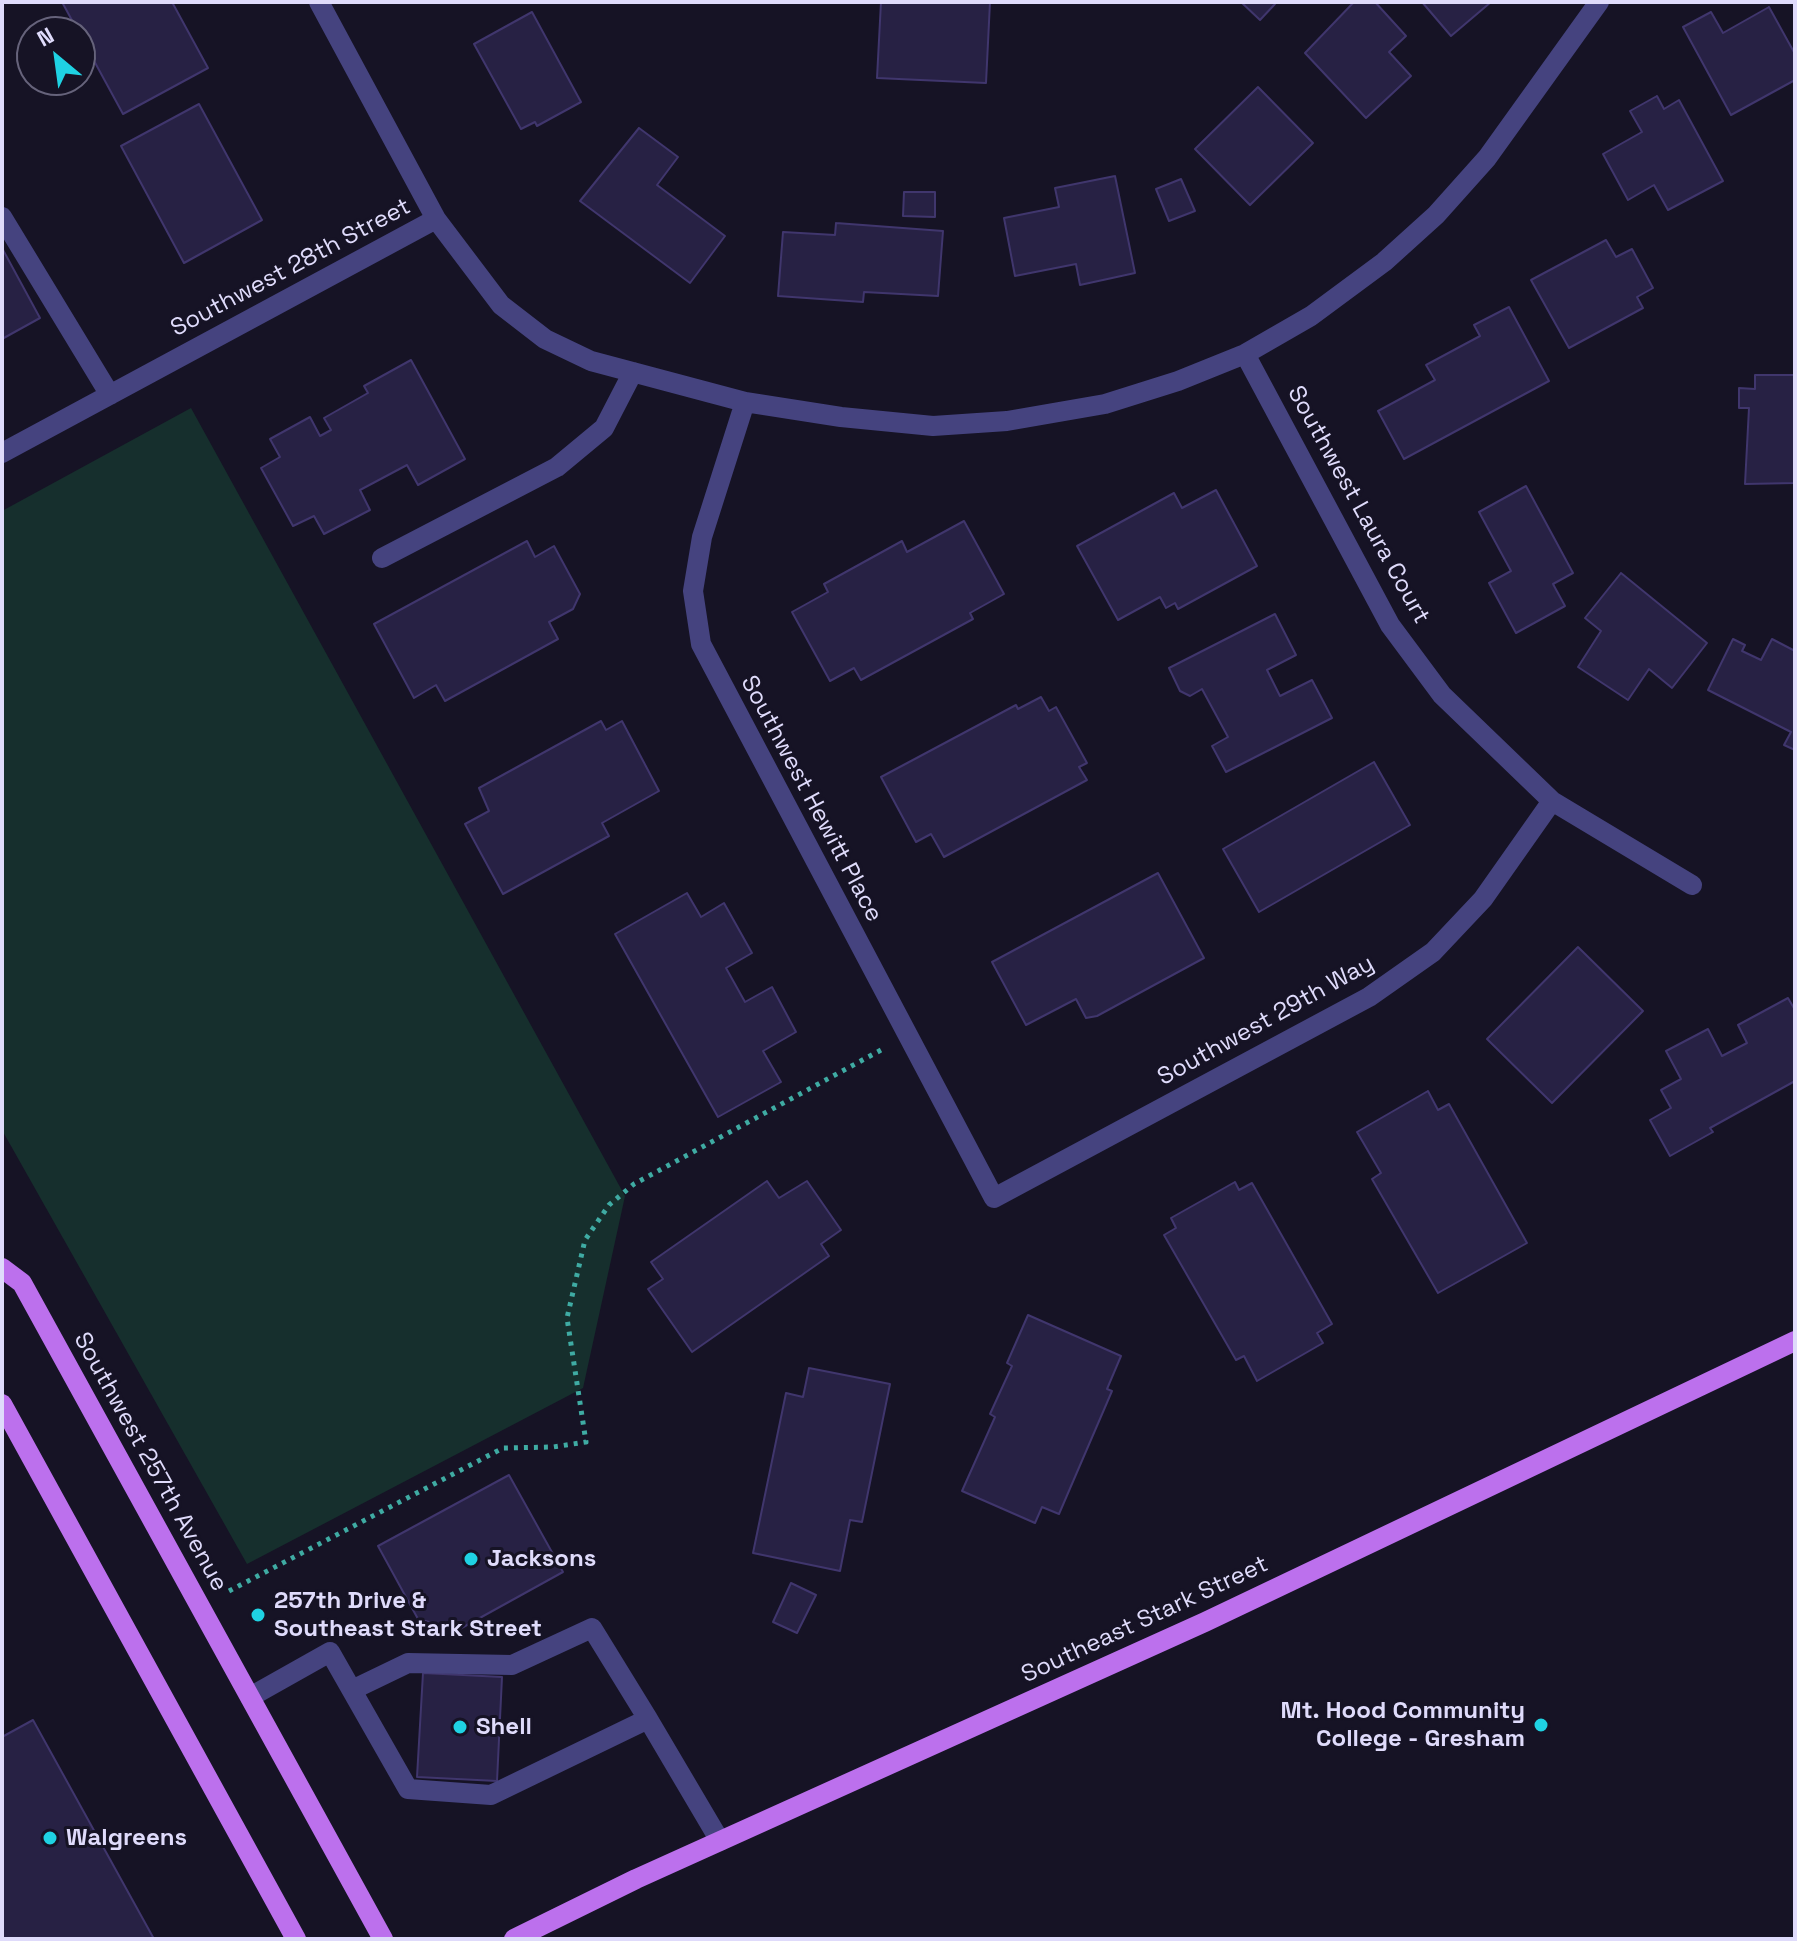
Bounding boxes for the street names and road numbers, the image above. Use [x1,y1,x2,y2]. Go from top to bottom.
street label: Southwest 28th Street [166,193,416,343]
street label: Southwest Laura Court [1281,381,1435,629]
street label: Southwest Hewitt Place [734,671,888,927]
street label: Southwest 29th Way [1153,950,1379,1092]
street label: Southwest 257th Avenue [67,1328,233,1596]
street label: Southeast Stark Street [1017,1550,1273,1690]

